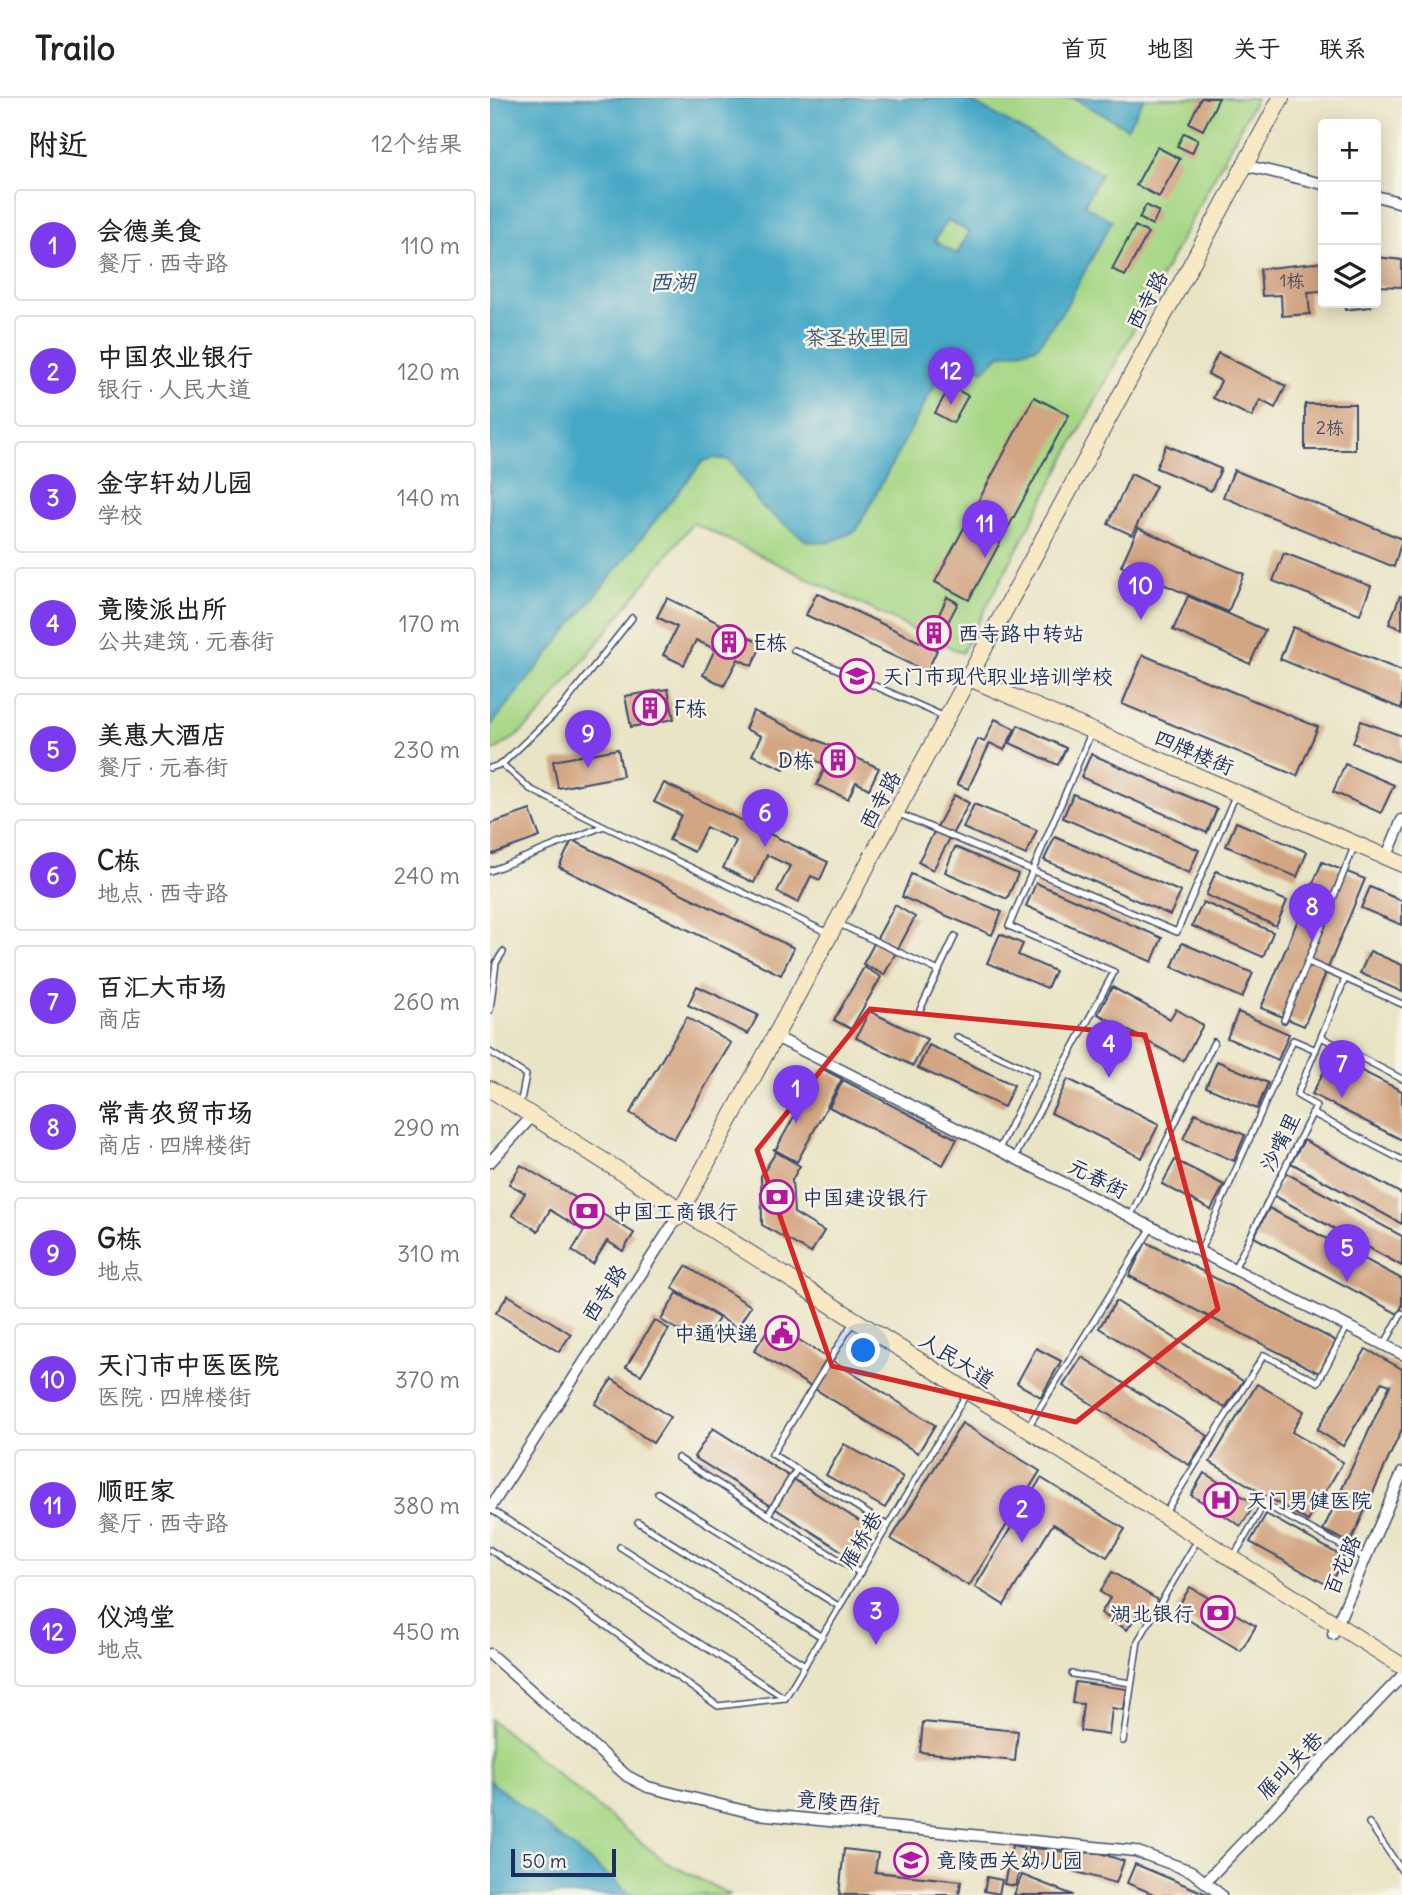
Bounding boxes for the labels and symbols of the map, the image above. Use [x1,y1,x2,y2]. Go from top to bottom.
street label: 西寺路 [1120,266,1174,334]
water label: 西湖 [649,267,697,296]
house number: 1栋 [1279,269,1305,292]
park label: 茶圣故里园 [805,324,910,351]
pin: 12 [928,347,974,405]
house number: 2栋 [1316,416,1344,439]
pin: 11 [962,500,1008,558]
pin: 10 [1118,562,1164,620]
building icon: 西寺路中转站 [915,614,953,652]
place label: 西寺路中转站 [958,620,1084,647]
building icon: E栋 [710,623,748,661]
place label: E栋 [754,629,787,656]
school or university icon: 天门市现代职业培训学校 [838,657,876,695]
place label: 天门市现代职业培训学校 [882,663,1113,690]
building icon: F栋 [631,689,669,727]
place label: F栋 [674,695,707,722]
pin: 9 [565,710,611,768]
street label: 四牌楼街 [1150,723,1238,781]
building icon: D栋 [819,741,857,779]
place label: D栋 [778,747,814,774]
street label: 西寺路 [853,766,907,834]
pin: 6 [742,789,788,847]
pin: 8 [1289,883,1335,941]
pin: 4 [1086,1020,1132,1078]
pin: 7 [1319,1040,1365,1098]
pin: 1 [773,1065,819,1123]
street label: 沙嘴里 [1254,1108,1306,1176]
street label: 元春街 [1064,1152,1132,1204]
bank icon: 中国建设银行 [758,1178,796,1216]
place label: 中国建设银行 [802,1184,928,1211]
bank icon: 中国工商银行 [568,1192,606,1230]
place label: 中国工商银行 [612,1198,738,1225]
pin: 5 [1324,1224,1370,1282]
street label: 西寺路 [576,1259,632,1327]
public building icon: 中通快递 [763,1314,801,1352]
place label: 中通快递 [674,1320,758,1347]
street label: 人民大道 [914,1326,1000,1394]
your location [846,1333,880,1367]
hospital icon: 天门男健医院 [1202,1481,1240,1519]
pin: 2 [999,1485,1045,1543]
place label: 天门男健医院 [1246,1487,1372,1514]
street label: 雁桥巷 [833,1506,889,1574]
street label: 百花路 [1317,1531,1367,1599]
pin: 3 [853,1587,899,1645]
bank icon: 湖北银行 [1199,1594,1237,1632]
place label: 湖北银行 [1110,1600,1194,1627]
street label: 雁叫关巷 [1251,1725,1329,1805]
street label: 竟陵西街 [795,1785,881,1819]
school or university icon: 竟陵西关幼儿园 [892,1841,930,1879]
scale bar [511,1846,616,1878]
place label: 竟陵西关幼儿园 [936,1847,1083,1874]

